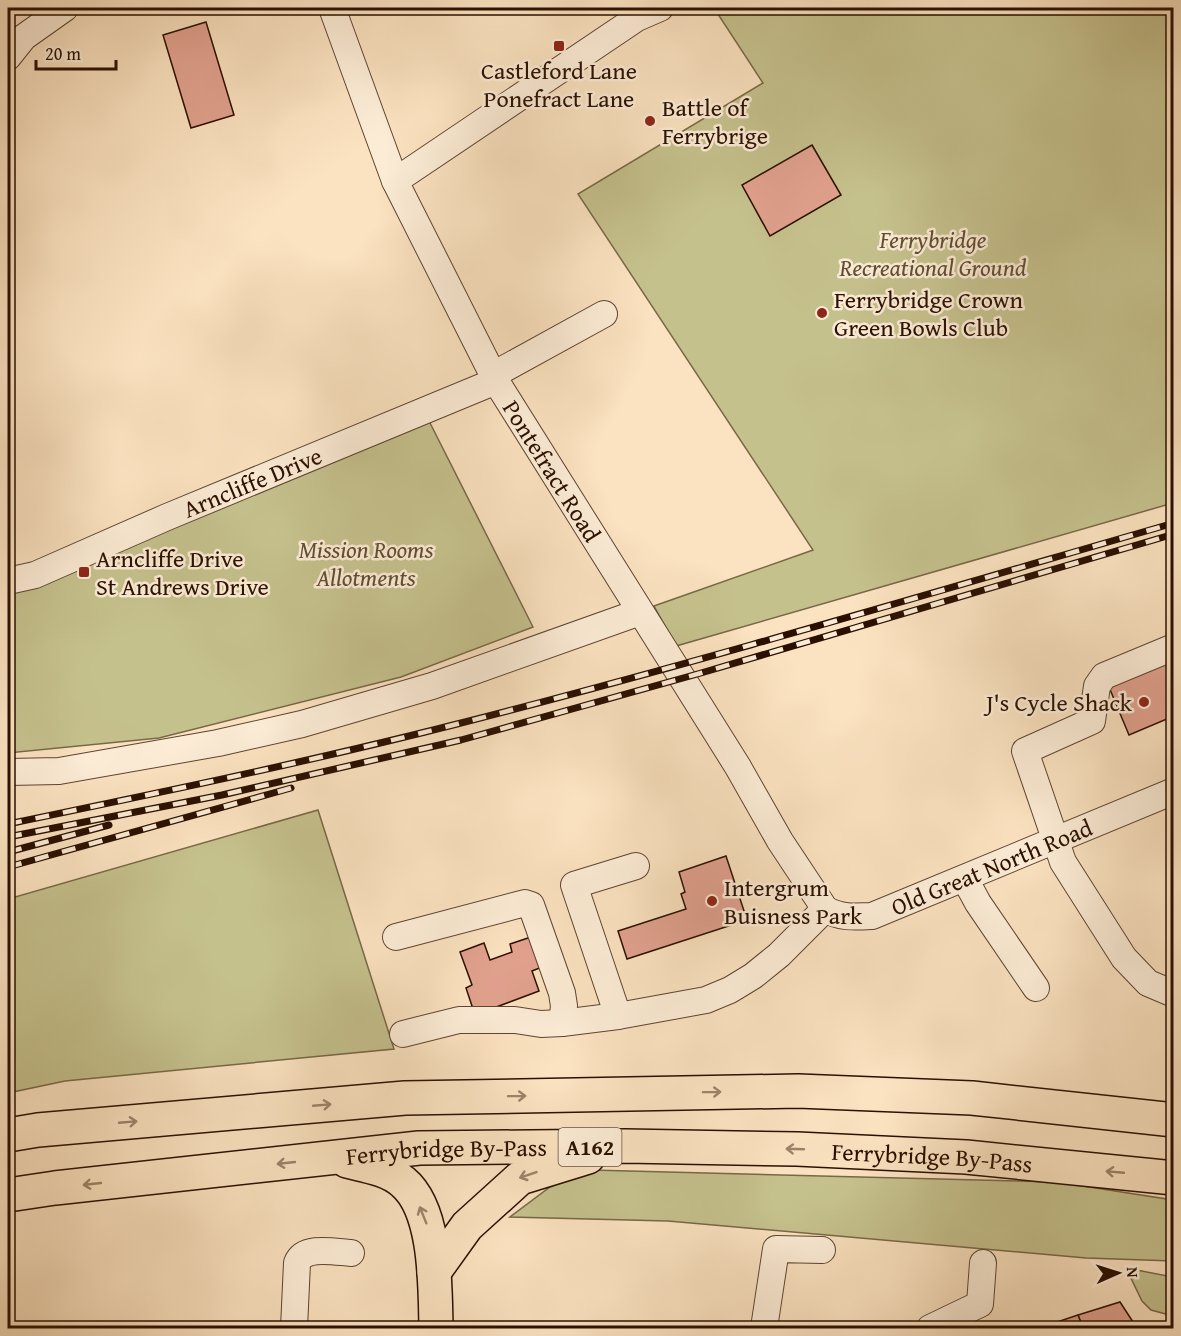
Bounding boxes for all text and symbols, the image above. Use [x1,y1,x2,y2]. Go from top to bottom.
scale bar [36,33,116,71]
marker: Castleford Lane Ponefract Lane [552,39,566,53]
text: 20 m [45,40,81,67]
place label: Castleford Lane Ponefract Lane [481,53,637,116]
place label: Battle of Ferrybrige [662,90,768,153]
marker: Battle of Ferrybrige [643,114,657,128]
park label: Ferrybridge Recreational Ground [839,222,1027,285]
place label: Ferrybridge Crown Green Bowls Club [834,282,1024,345]
marker: Ferrybridge Crown Green Bowls Club [815,306,829,320]
street label: Pontefract Road [494,393,610,549]
street label: Arncliffe Drive [177,437,327,526]
park label: Mission Rooms Allotments [299,532,434,595]
place label: Arncliffe Drive St Andrews Drive [96,541,269,604]
marker: Arncliffe Drive St Andrews Drive [77,565,91,579]
place label: J's Cycle Shack [983,685,1133,720]
marker: J's Cycle Shack [1137,695,1151,709]
street label: Old Great North Road [885,809,1098,924]
place label: Intergrum Buisness Park [724,870,863,933]
marker: Intergrum Buisness Park [705,894,719,908]
one-way arrow [702,1086,722,1098]
one-way arrow [507,1090,527,1101]
one-way arrow [312,1099,332,1110]
one-way arrow [118,1116,138,1127]
road number: A162 [558,1128,622,1166]
street label: Ferrybridge By-Pass [344,1129,547,1173]
street label: Ferrybridge By-Pass [831,1133,1034,1181]
one-way arrow [786,1144,806,1155]
one-way arrow [277,1158,297,1169]
one-way arrow [1106,1166,1126,1177]
one-way arrow [520,1171,538,1182]
one-way arrow [83,1179,103,1190]
one-way arrow [417,1207,428,1225]
north arrow [1088,1243,1148,1303]
text: N [1121,1266,1145,1278]

